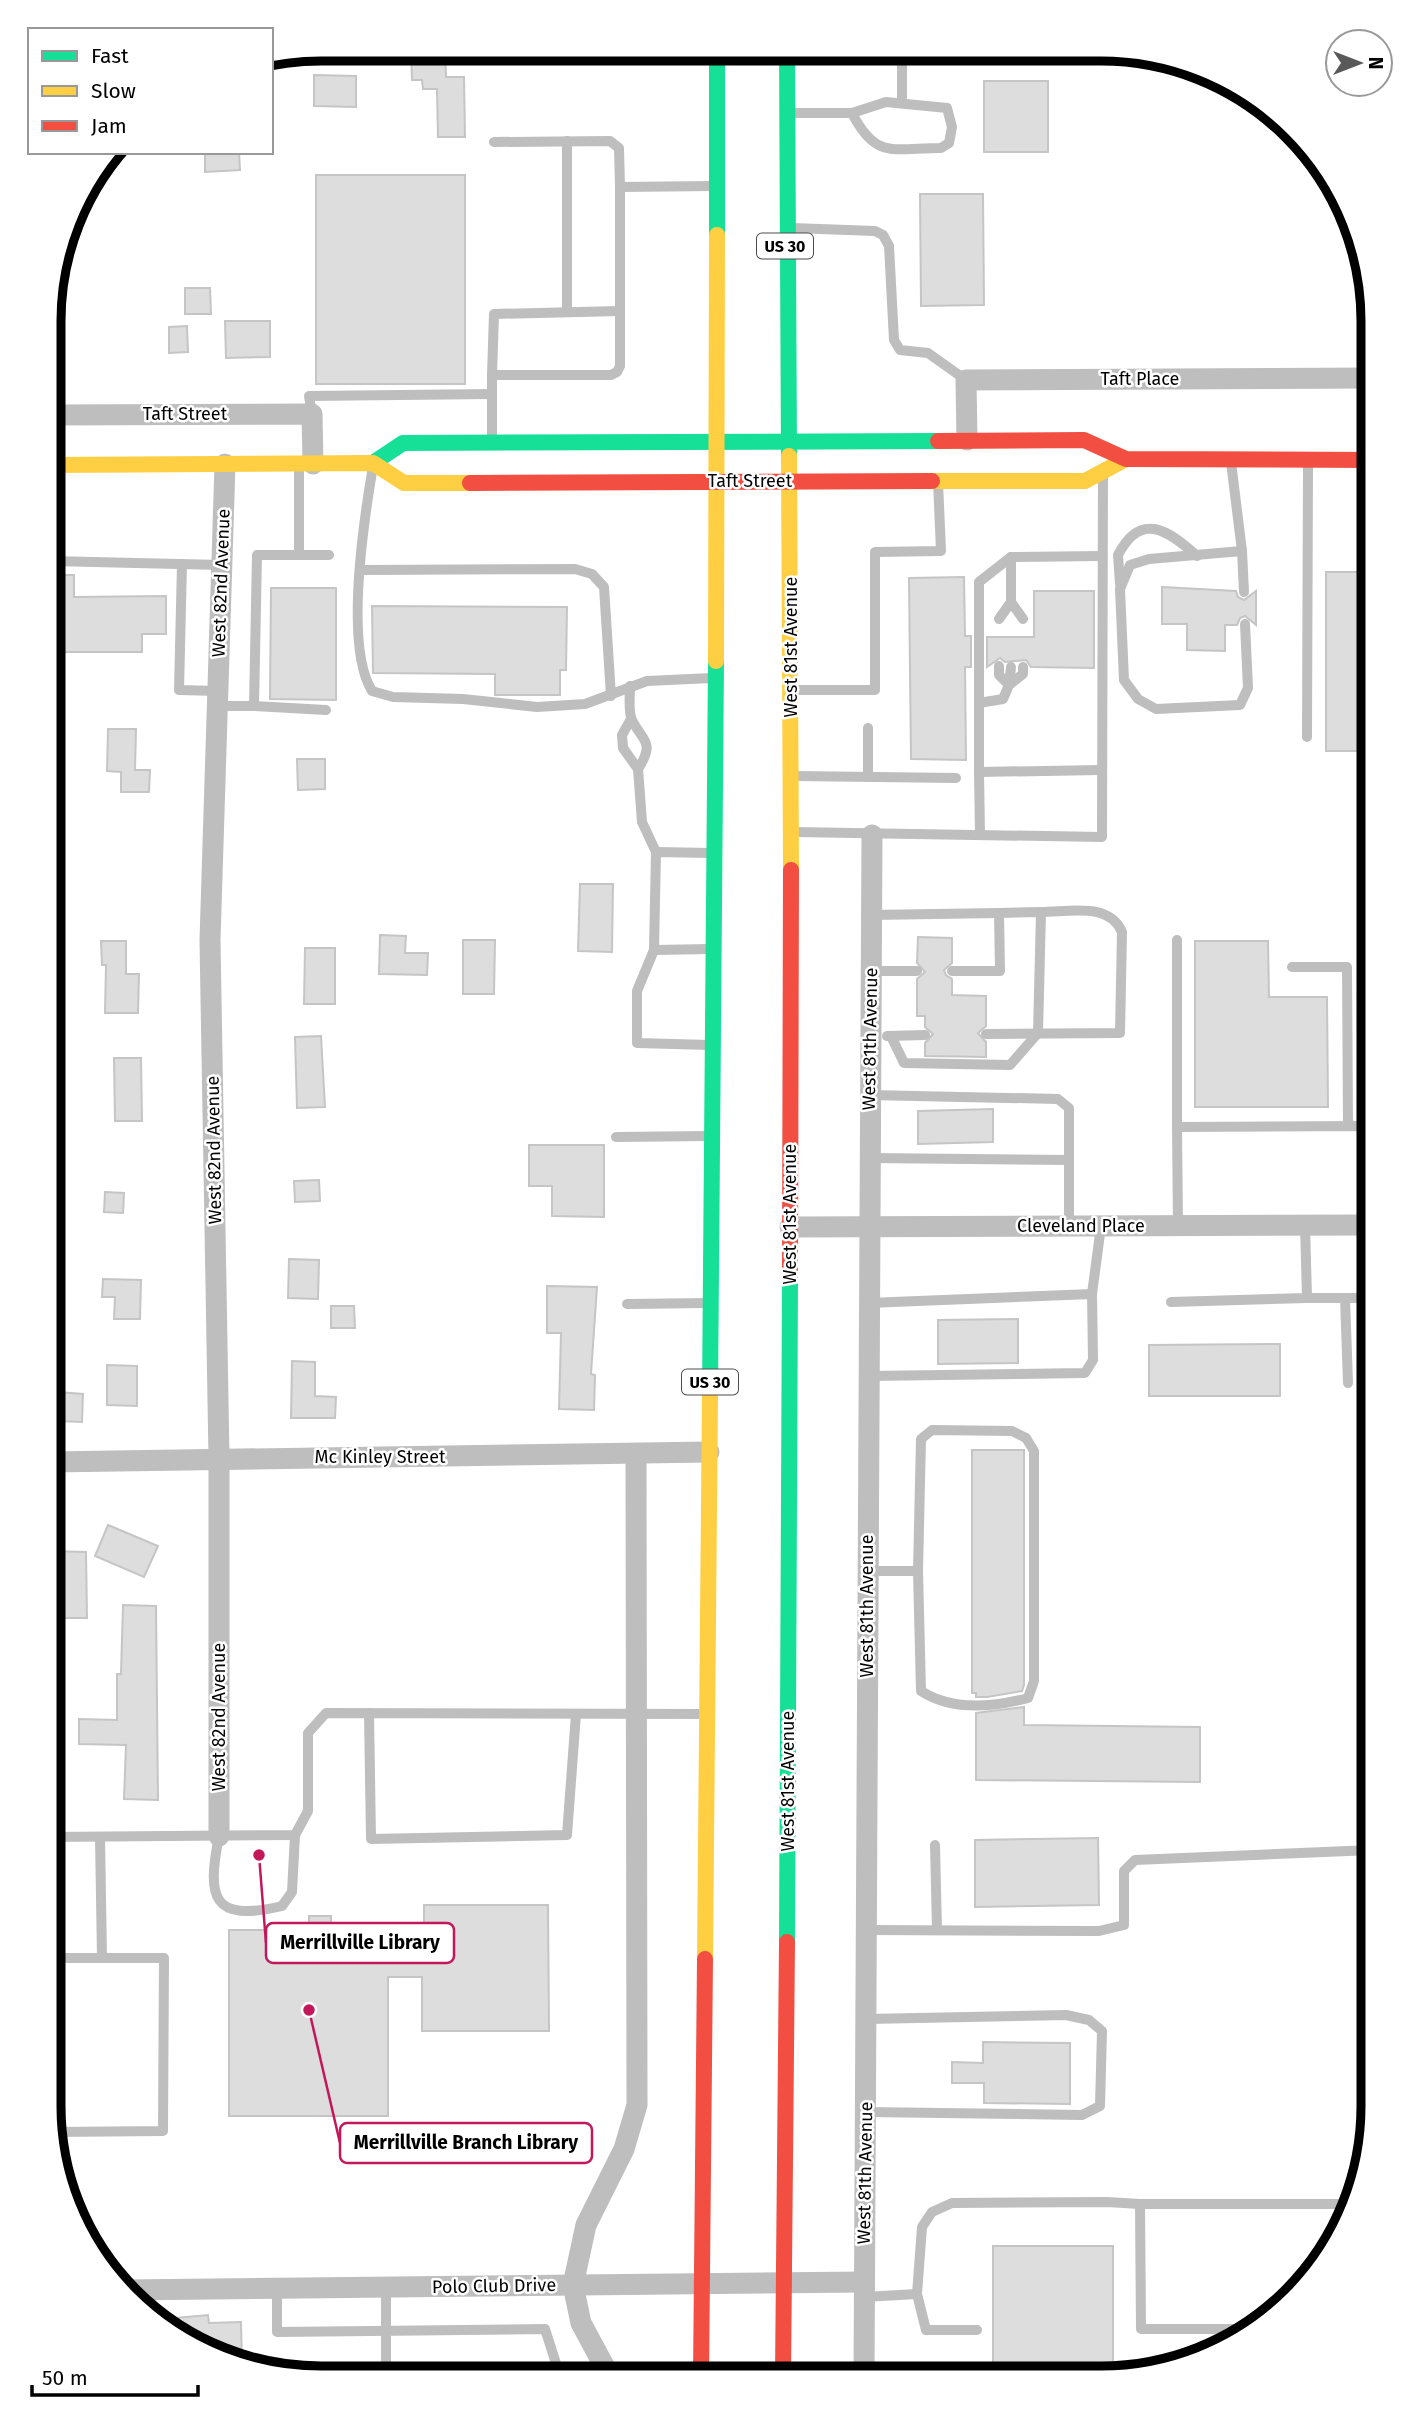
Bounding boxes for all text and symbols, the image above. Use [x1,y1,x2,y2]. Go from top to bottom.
legend [28,28,273,154]
north arrow [1324,28,1394,98]
text: Fast [91,43,129,69]
text: N [1364,57,1387,69]
text: Slow [91,78,136,104]
text: Jam [91,113,127,139]
road number: US 30 [757,234,813,258]
street label: Taft Place [1101,368,1179,390]
street label: Taft Street [143,403,228,425]
street label: Taft Street [708,470,793,492]
street label: West 82nd Avenue [207,508,235,658]
street label: West 81st Avenue [780,577,802,717]
street label: West 81th Avenue [858,967,882,1111]
street label: West 82nd Avenue [202,1075,226,1225]
street label: West 81st Avenue [779,1144,801,1284]
street label: Cleveland Place [1017,1215,1145,1237]
road number: US 30 [682,1370,738,1394]
street label: Mc Kinley Street [315,1446,446,1468]
street label: West 81th Avenue [856,1535,878,1677]
street label: West 82nd Avenue [208,1643,230,1791]
street label: West 81st Avenue [777,1711,799,1851]
callout: Merrillville Library [266,1923,454,1963]
text: Merrillville Library [280,1931,440,1954]
street label: West 81th Avenue [853,2101,877,2245]
callout: Merrillville Branch Library [340,2123,592,2163]
text: Merrillville Branch Library [354,2131,578,2154]
street label: Polo Club Drive [432,2274,556,2298]
scale bar [32,2354,198,2398]
text: 50 m [42,2365,88,2391]

